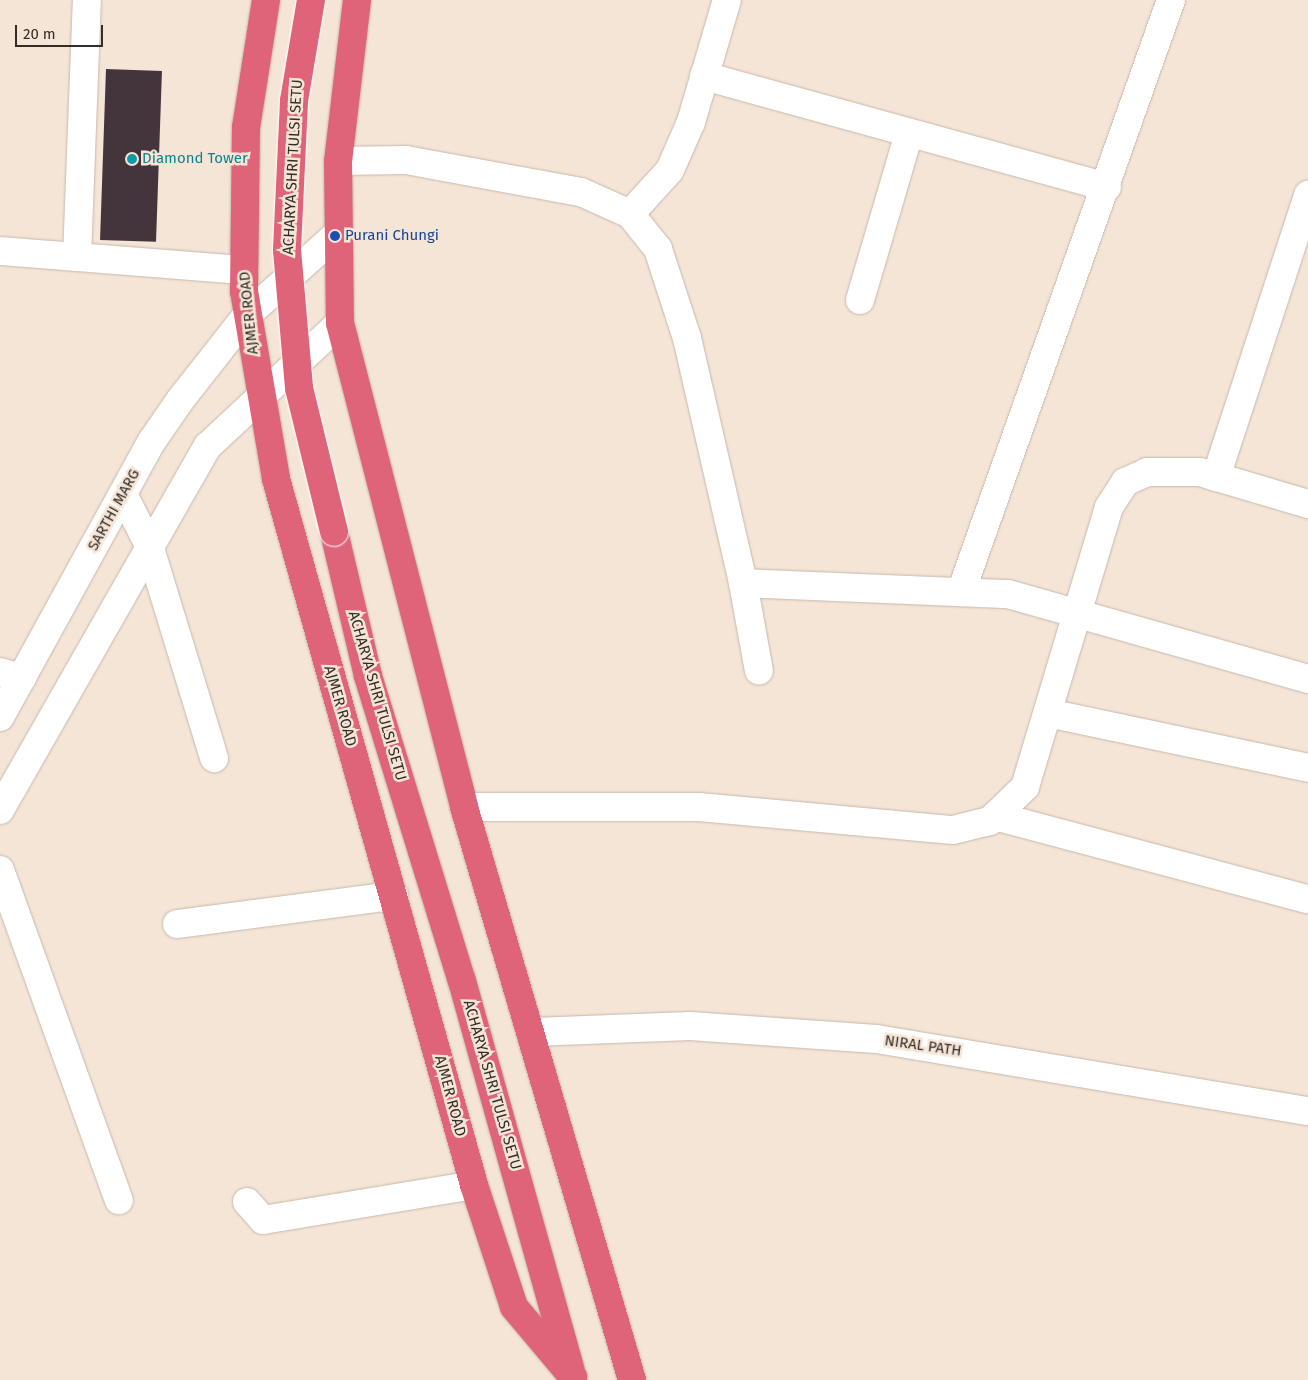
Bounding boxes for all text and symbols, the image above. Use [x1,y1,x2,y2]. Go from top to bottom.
scale bar [18,15,105,47]
text: 20 m [23,25,56,43]
street label: ACHARYA SHRI TULSI SETU [279,79,307,255]
place label: Diamond Tower [142,150,248,168]
marker: Diamond Tower [126,153,138,165]
place label: Purani Chungi [345,227,439,245]
marker: Purani Chungi [329,230,341,242]
street label: AJMER ROAD [236,271,262,355]
street label: SARTHI MARG [84,466,144,554]
street label: ACHARYA SHRI TULSI SETU [344,609,410,783]
street label: AJMER ROAD [320,663,360,749]
street label: ACHARYA SHRI TULSI SETU [459,998,525,1172]
street label: NIRAL PATH [883,1032,963,1060]
street label: AJMER ROAD [431,1053,469,1139]

